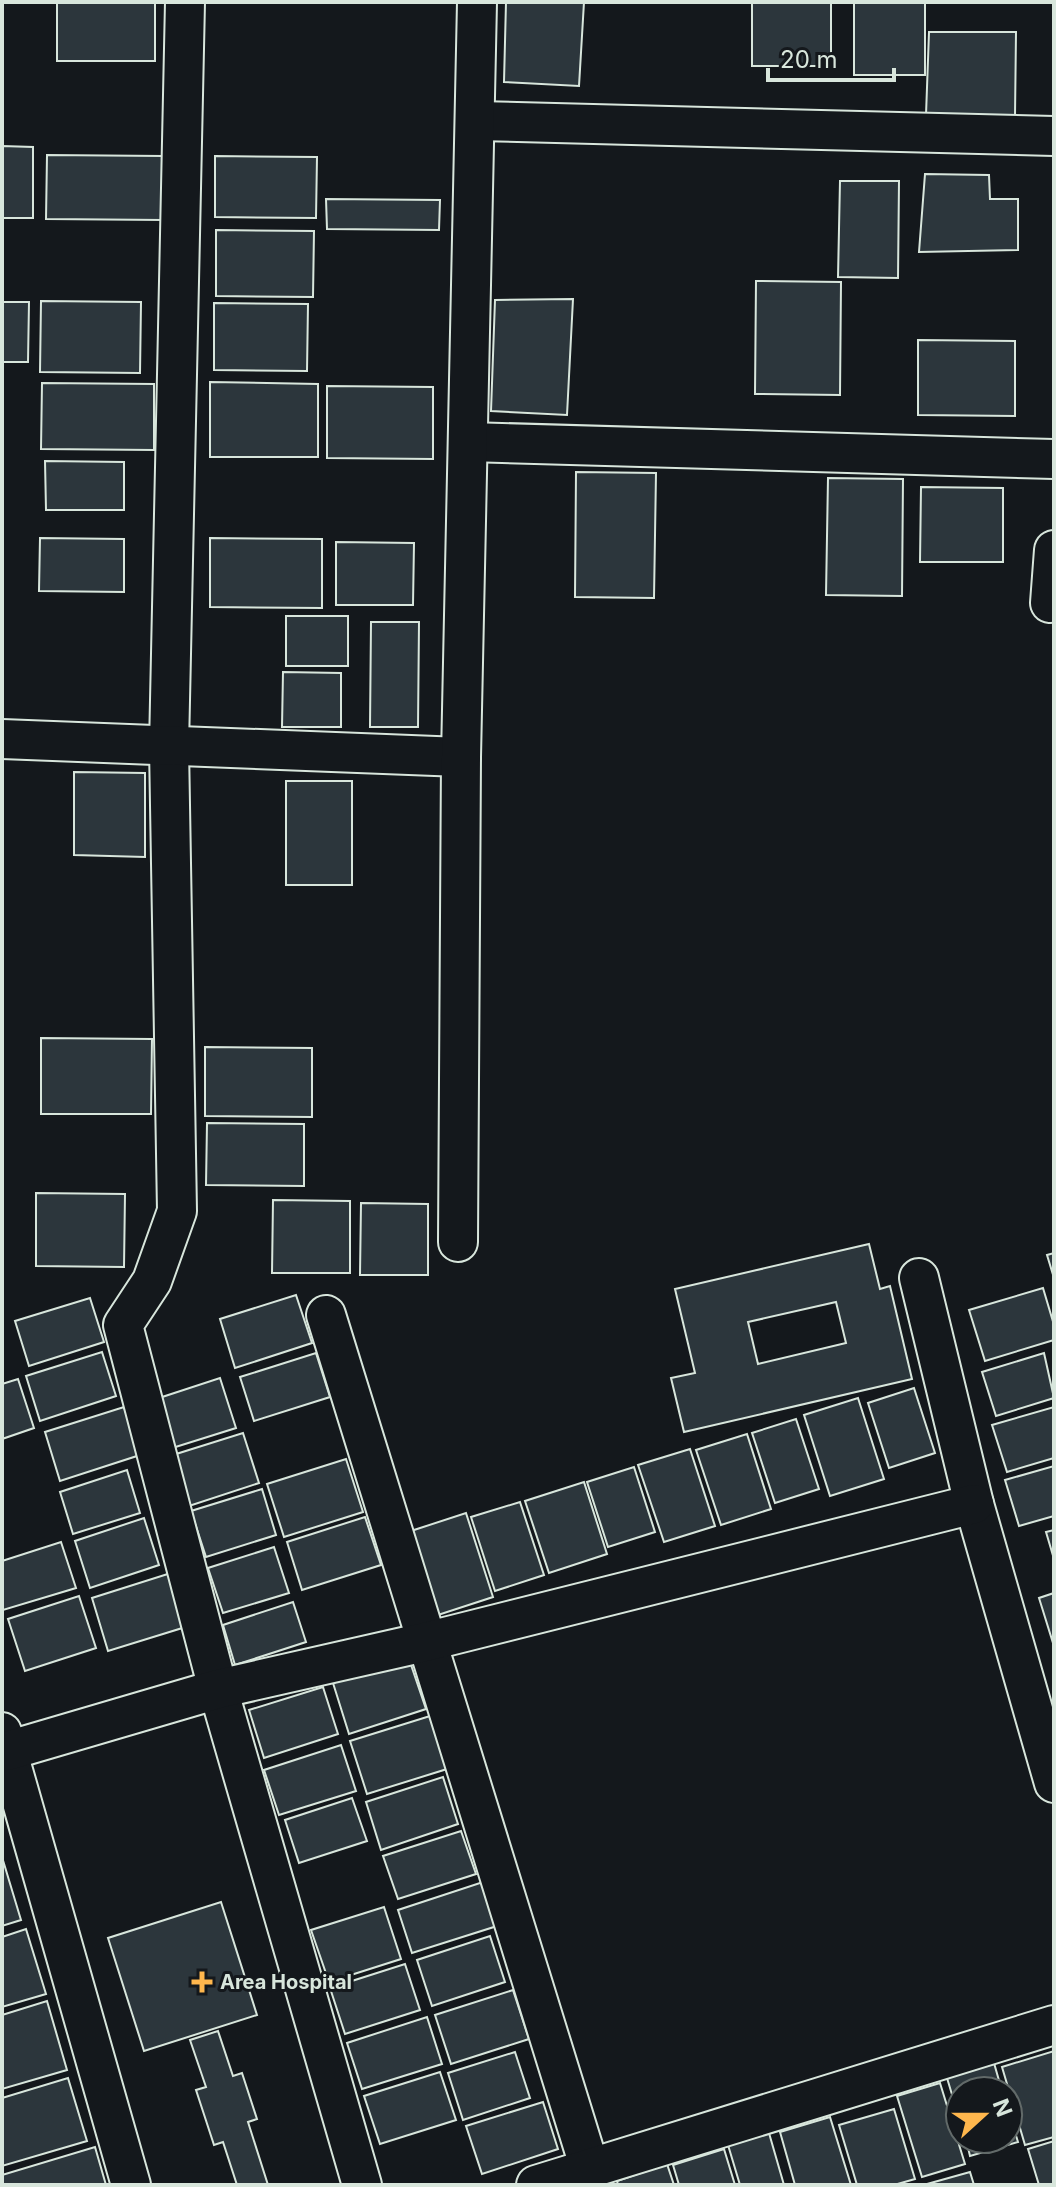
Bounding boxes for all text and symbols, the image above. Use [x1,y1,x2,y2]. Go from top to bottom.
scale bar [768,32,894,82]
text: 20 m [780,45,838,74]
place label: Area Hospital [220,1970,352,1994]
marker: Area Hospital [191,1971,213,1993]
north arrow [944,2075,1024,2155]
text: N [988,2095,1018,2120]

